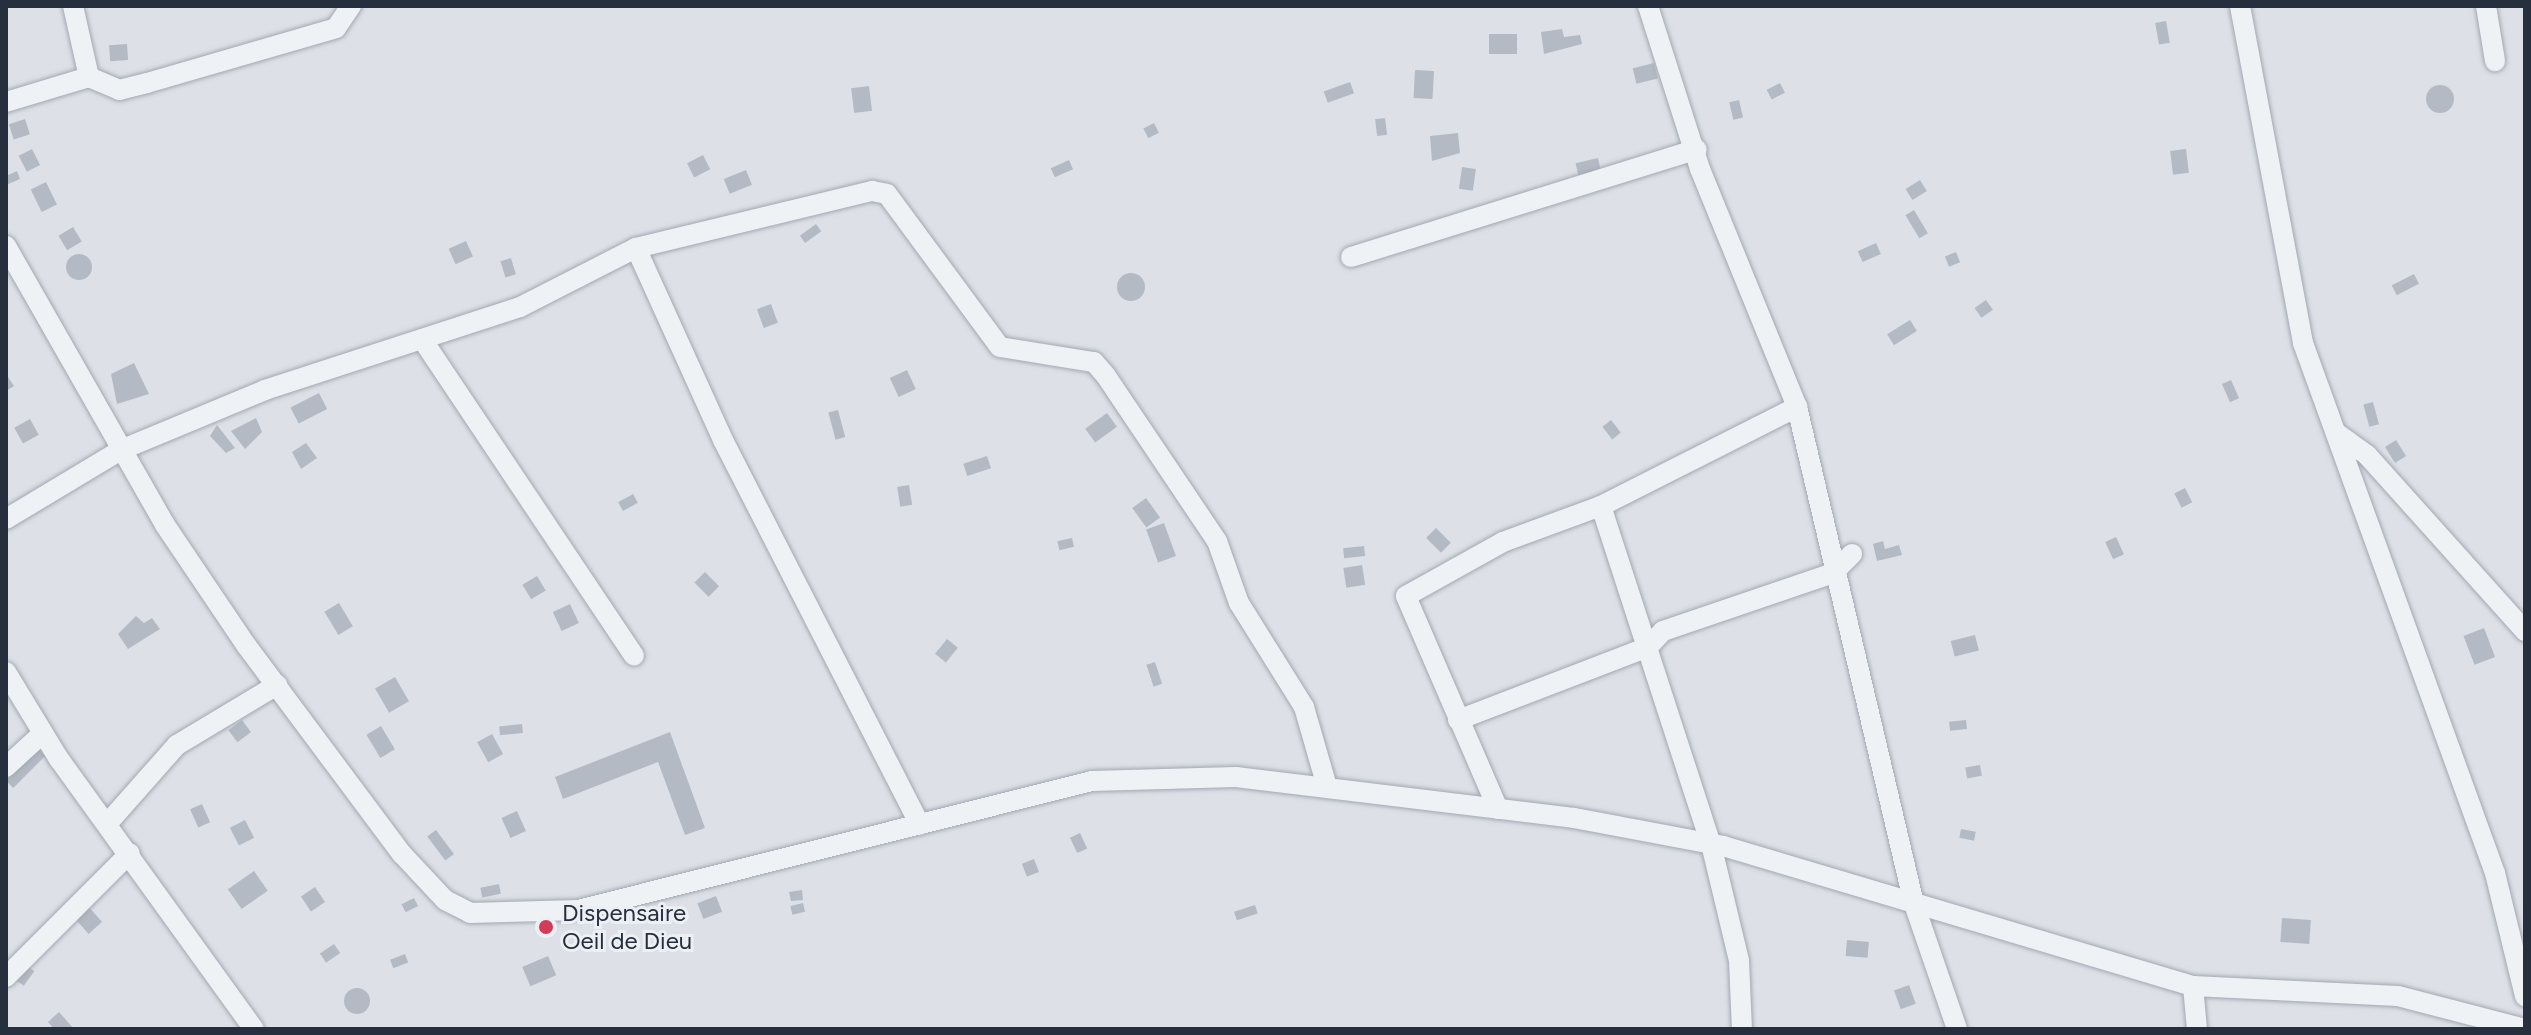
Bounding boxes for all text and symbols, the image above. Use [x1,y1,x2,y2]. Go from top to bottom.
place label: Dispensaire Oeil de Dieu [562,899,692,955]
marker: Dispensaire Oeil de Dieu [537,918,555,936]

